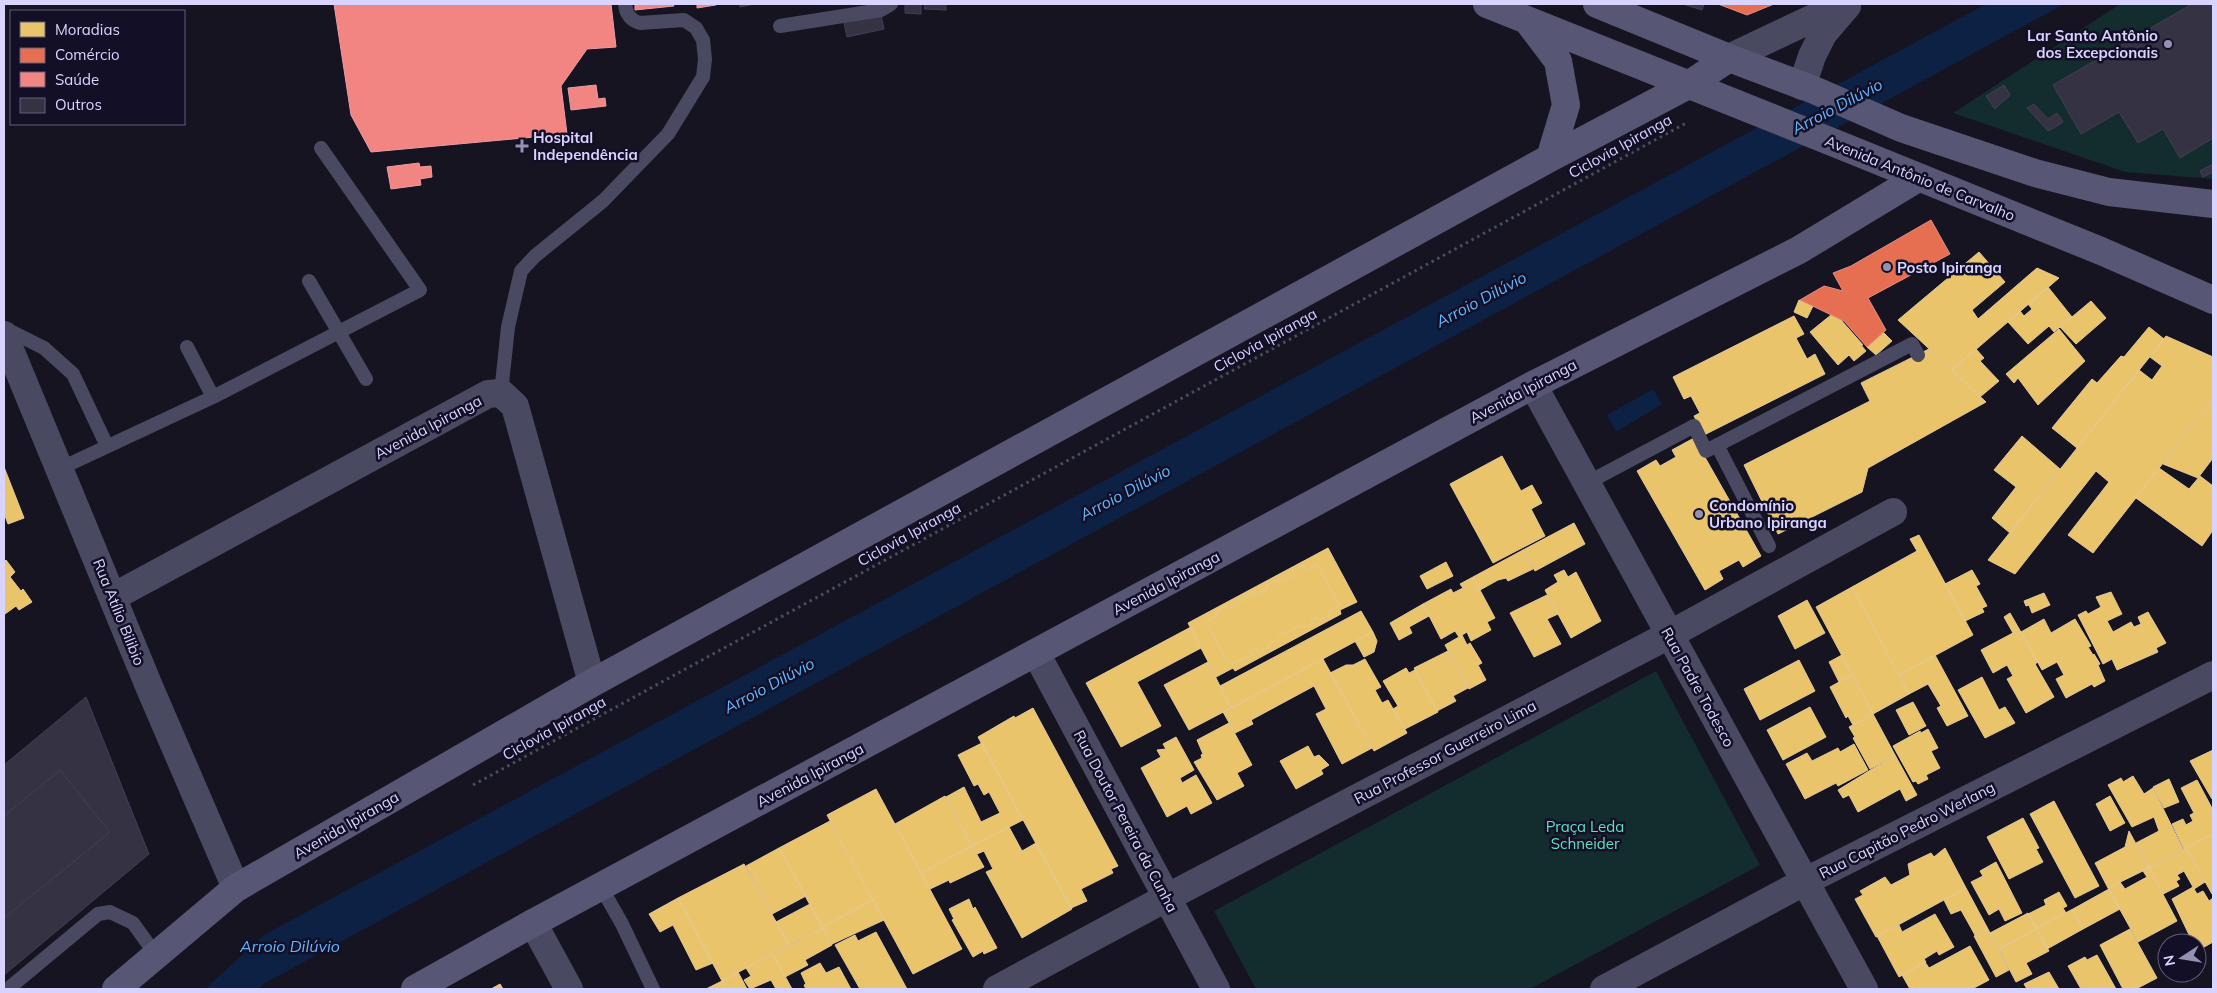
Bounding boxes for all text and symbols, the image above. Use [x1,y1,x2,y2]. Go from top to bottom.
legend [10,10,185,125]
text: Moradias [55,20,120,39]
place label: Lar Santo Antônio dos Excepcionais [2027,26,2158,62]
marker: Lar Santo Antônio dos Excepcionais [2162,38,2174,50]
text: Comércio [55,45,120,64]
text: Saúde [55,70,99,89]
water label: Arroio Dilúvio [1787,74,1886,139]
text: Outros [55,95,102,114]
street label: Ciclovia Ipiranga [1565,110,1675,182]
place label: Hospital Independência [533,128,638,164]
street label: Avenida Antônio de Carvalho [1822,131,2018,225]
marker: Hospital Independência [515,139,529,153]
place label: Posto Ipiranga [1897,258,2002,277]
marker: Posto Ipiranga [1881,261,1893,273]
water label: Arroio Dilúvio [1431,267,1530,332]
street label: Ciclovia Ipiranga [1210,304,1320,376]
street label: Avenida Ipiranga [1466,355,1580,427]
street label: Avenida Ipiranga [371,391,485,463]
water label: Arroio Dilúvio [1075,460,1174,525]
place label: Condomínio Urbano Ipiranga [1709,496,1827,532]
street label: Ciclovia Ipiranga [854,498,964,570]
marker: Condomínio Urbano Ipiranga [1693,508,1705,520]
street label: Avenida Ipiranga [1109,547,1223,619]
street label: Rua Atílio Bilibio [89,556,149,668]
street label: Rua Padre Todesco [1657,624,1739,750]
water label: Arroio Dilúvio [719,653,818,718]
street label: Ciclovia Ipiranga [499,692,609,764]
street label: Rua Professor Guerreiro Lima [1351,696,1539,808]
street label: Rua Doutor Pereira da Cunha [1070,727,1182,915]
street label: Avenida Ipiranga [753,739,867,811]
street label: Rua Capitão Pedro Werlang [1816,777,1998,883]
street label: Avenida Ipiranga [290,787,402,863]
park label: Praça Leda Schneider [1546,817,1624,853]
north arrow [2157,933,2207,983]
water label: Arroio Dilúvio [239,936,340,956]
text: N [2159,954,2179,968]

